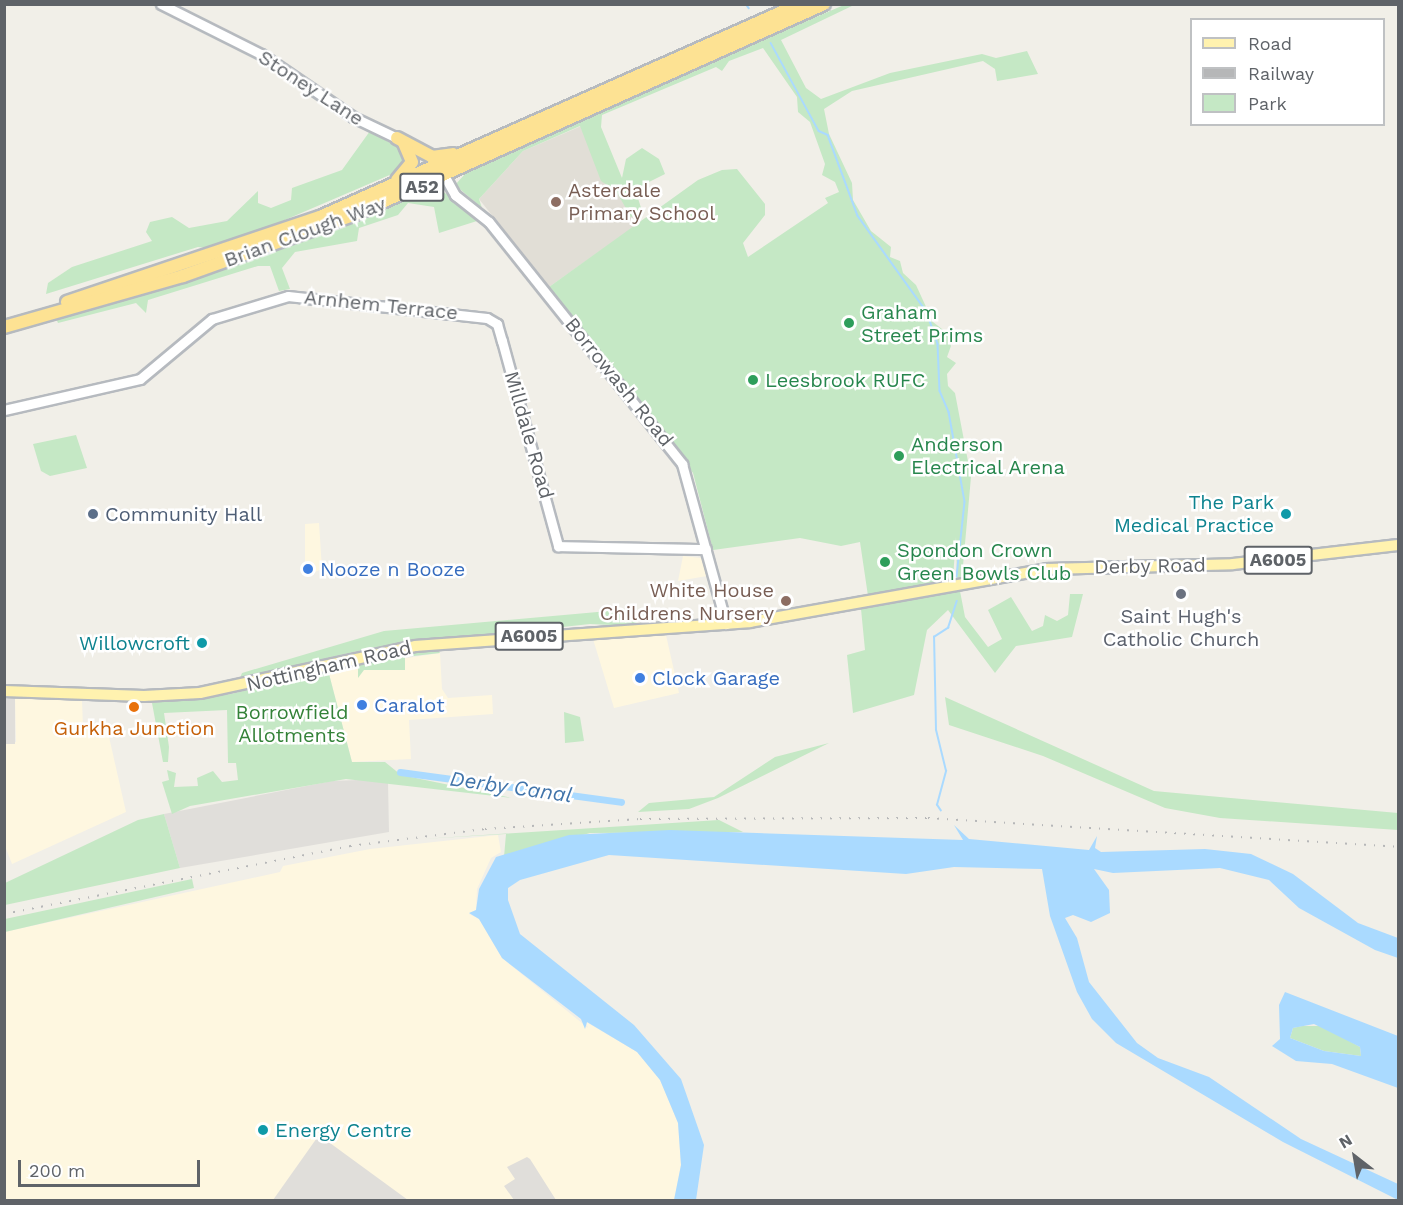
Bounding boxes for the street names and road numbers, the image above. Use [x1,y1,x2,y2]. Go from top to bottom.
street label: Stoney Lane [254,45,368,131]
road number: A52 [398,172,446,202]
street label: Brian Clough Way [221,192,389,272]
street label: Arnhem Terrace [303,285,459,325]
street label: Borrowash Road [560,313,678,451]
street label: Milldale Road [499,368,559,502]
road number: A6005 [1244,545,1312,575]
street label: Derby Road [1094,553,1206,579]
road number: A6005 [494,621,564,651]
street label: Nottingham Road [244,635,414,697]

